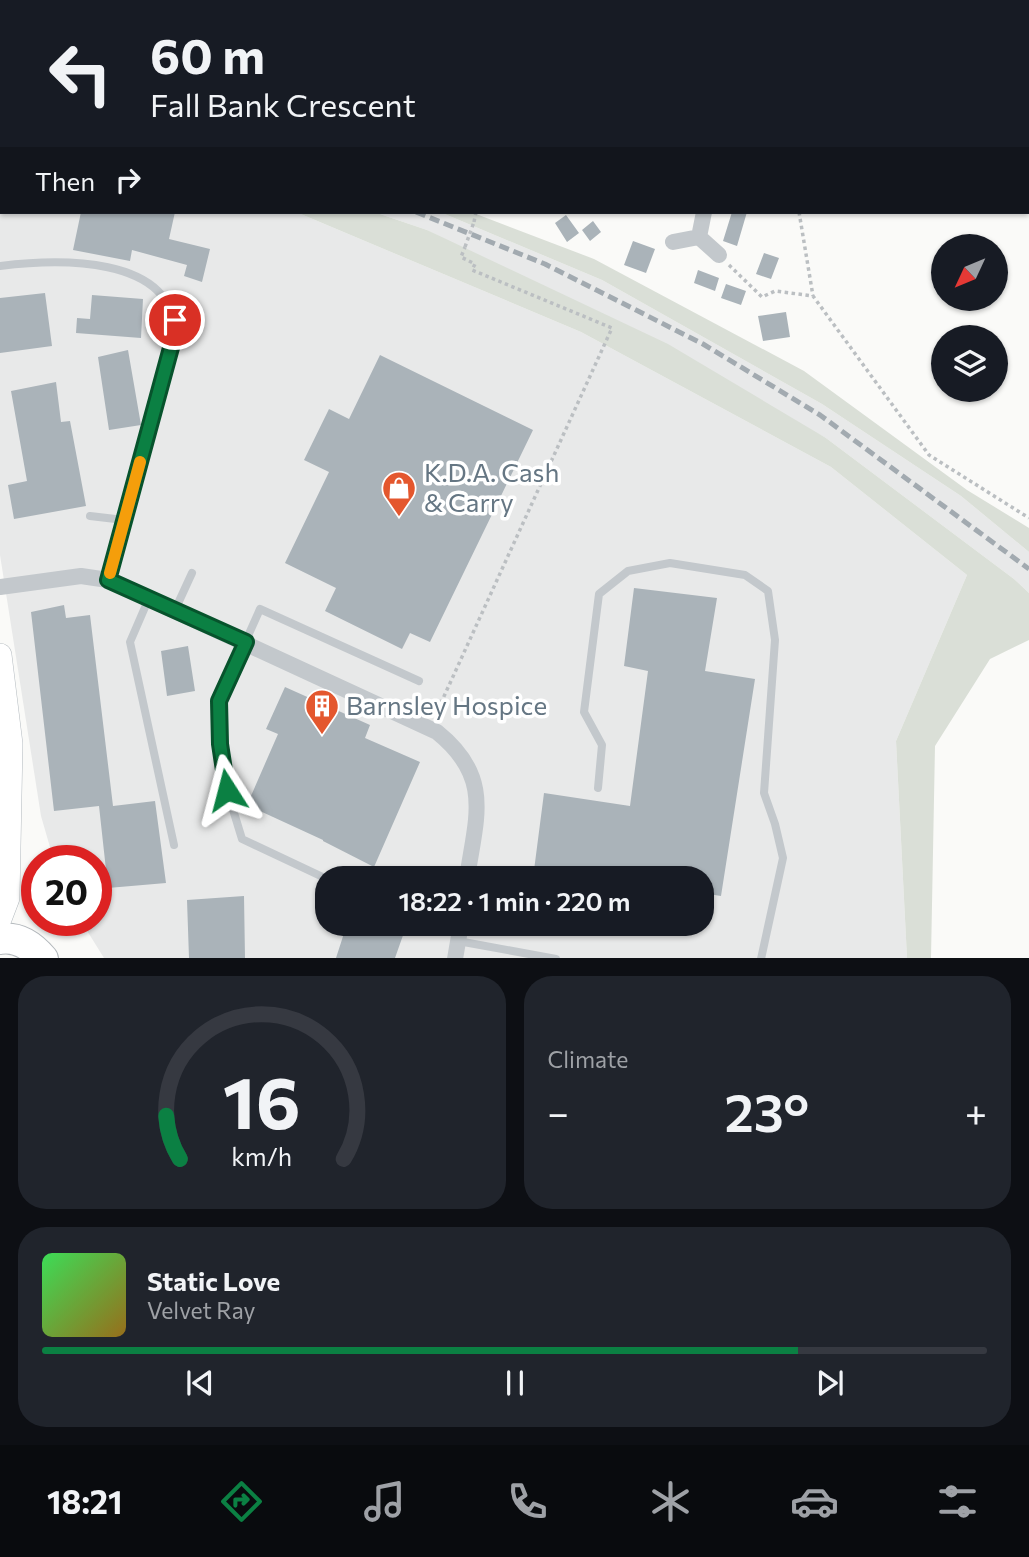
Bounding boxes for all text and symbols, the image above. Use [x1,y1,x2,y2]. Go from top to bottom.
text: 60 m [150,24,265,84]
icon: left [35,28,126,119]
text: Fall Bank Crescent [150,84,416,124]
icon: right [109,161,147,199]
text: Then [35,165,95,196]
north arrow [931,234,1008,312]
map controls [931,234,1008,402]
pin [145,290,205,350]
icon: arrive [156,301,194,339]
button: layers [931,325,1008,402]
place label: K.D.A. Cash & Carry [424,456,559,517]
shop icon: K.D.A. Cash & Carry [380,469,418,518]
building icon: Barnsley Hospice [303,687,341,736]
place label: Barnsley Hospice [346,689,547,720]
position arrow [190,753,264,827]
speed limit sign: 20 [21,845,112,936]
text: 18:22 · 1 min · 220 m [399,885,630,916]
text: Climate [548,1045,629,1073]
text: 16 [223,1055,301,1144]
text: 23° [724,1079,809,1143]
text: − [548,1088,569,1135]
text: + [965,1088,987,1135]
text: km/h [231,1140,292,1170]
text: Static Love [147,1265,280,1296]
text: Velvet Ray [147,1296,255,1324]
icon: previous [181,1364,219,1402]
icon: pause [496,1364,534,1402]
icon: next [811,1364,849,1402]
icon: directions [217,1477,266,1526]
icon: music [360,1477,409,1526]
icon: phone [503,1477,552,1526]
icon: climate [646,1477,695,1526]
icon: car [790,1477,839,1526]
icon: filters [933,1477,982,1526]
text: 18:21 [47,1481,123,1521]

